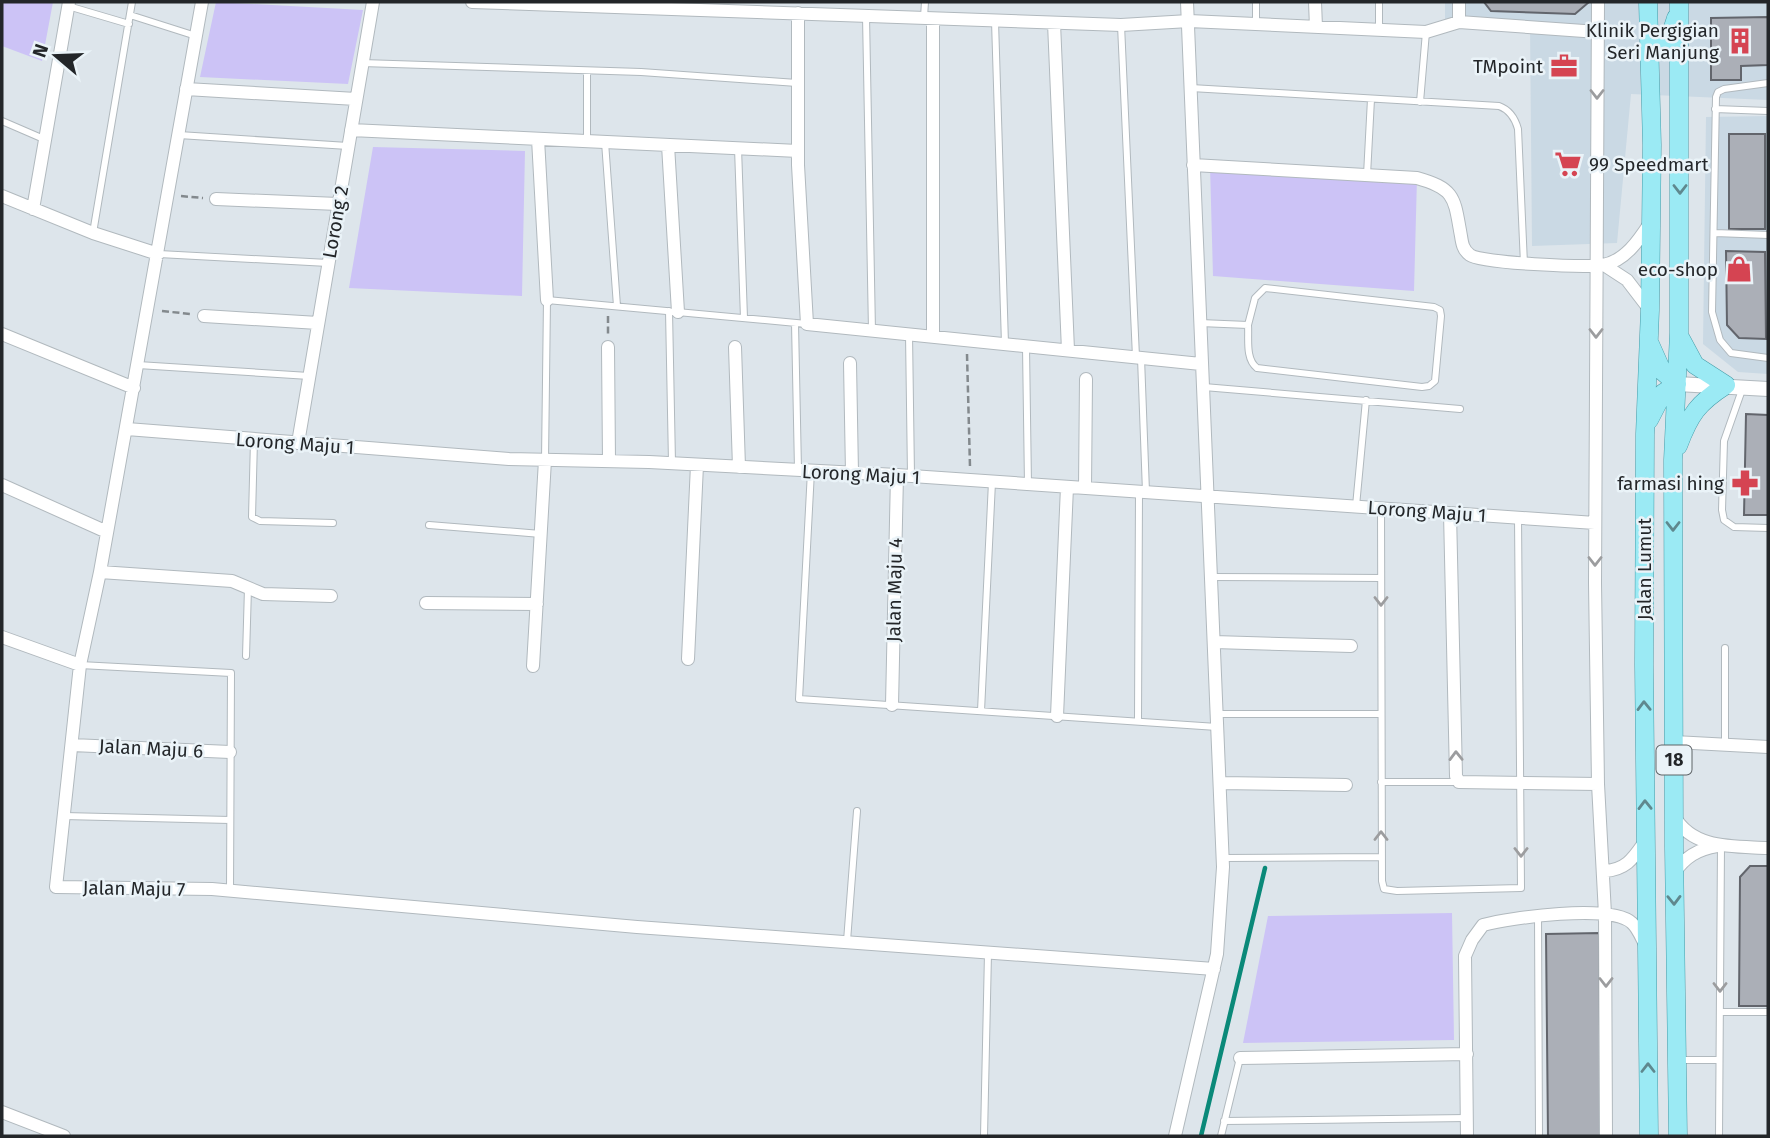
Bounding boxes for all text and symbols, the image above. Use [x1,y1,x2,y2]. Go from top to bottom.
place label: Klinik Pergigian Seri Manjung [1586,19,1719,64]
north arrow [21,21,91,91]
building icon: Klinik Pergigian Seri Manjung [1725,26,1755,56]
text: N [27,41,53,60]
office icon: TMpoint [1549,51,1579,81]
place label: TMpoint [1473,55,1543,78]
one-way arrow [1589,90,1605,100]
supermarket icon: 99 Speedmart [1553,149,1583,179]
place label: 99 Speedmart [1589,153,1709,176]
street label: Lorong 2 [318,184,353,260]
one-way arrow [1672,184,1688,194]
shop icon: eco-shop [1724,254,1754,284]
place label: eco-shop [1638,258,1718,281]
one-way arrow [1588,329,1604,339]
street label: Lorong Maju 1 [235,428,355,459]
street label: Lorong Maju 1 [801,460,921,489]
pharmacy icon: farmasi hing [1730,468,1760,498]
place label: farmasi hing [1617,472,1724,495]
street label: Lorong Maju 1 [1367,496,1487,527]
street label: Jalan Lumut [1633,518,1656,620]
one-way arrow [1665,521,1681,531]
street label: Jalan Maju 4 [882,538,907,642]
one-way arrow [1587,556,1603,567]
one-way arrow [1373,596,1389,607]
one-way arrow [1636,700,1652,710]
street label: Jalan Maju 6 [98,734,204,763]
road number: 18 [1656,746,1692,774]
one-way arrow [1448,751,1463,762]
one-way arrow [1638,799,1653,810]
one-way arrow [1373,830,1389,840]
one-way arrow [1513,847,1529,858]
street label: Jalan Maju 7 [82,876,186,901]
one-way arrow [1667,895,1682,906]
one-way arrow [1598,977,1614,988]
one-way arrow [1712,982,1728,993]
one-way arrow [1640,1062,1656,1073]

